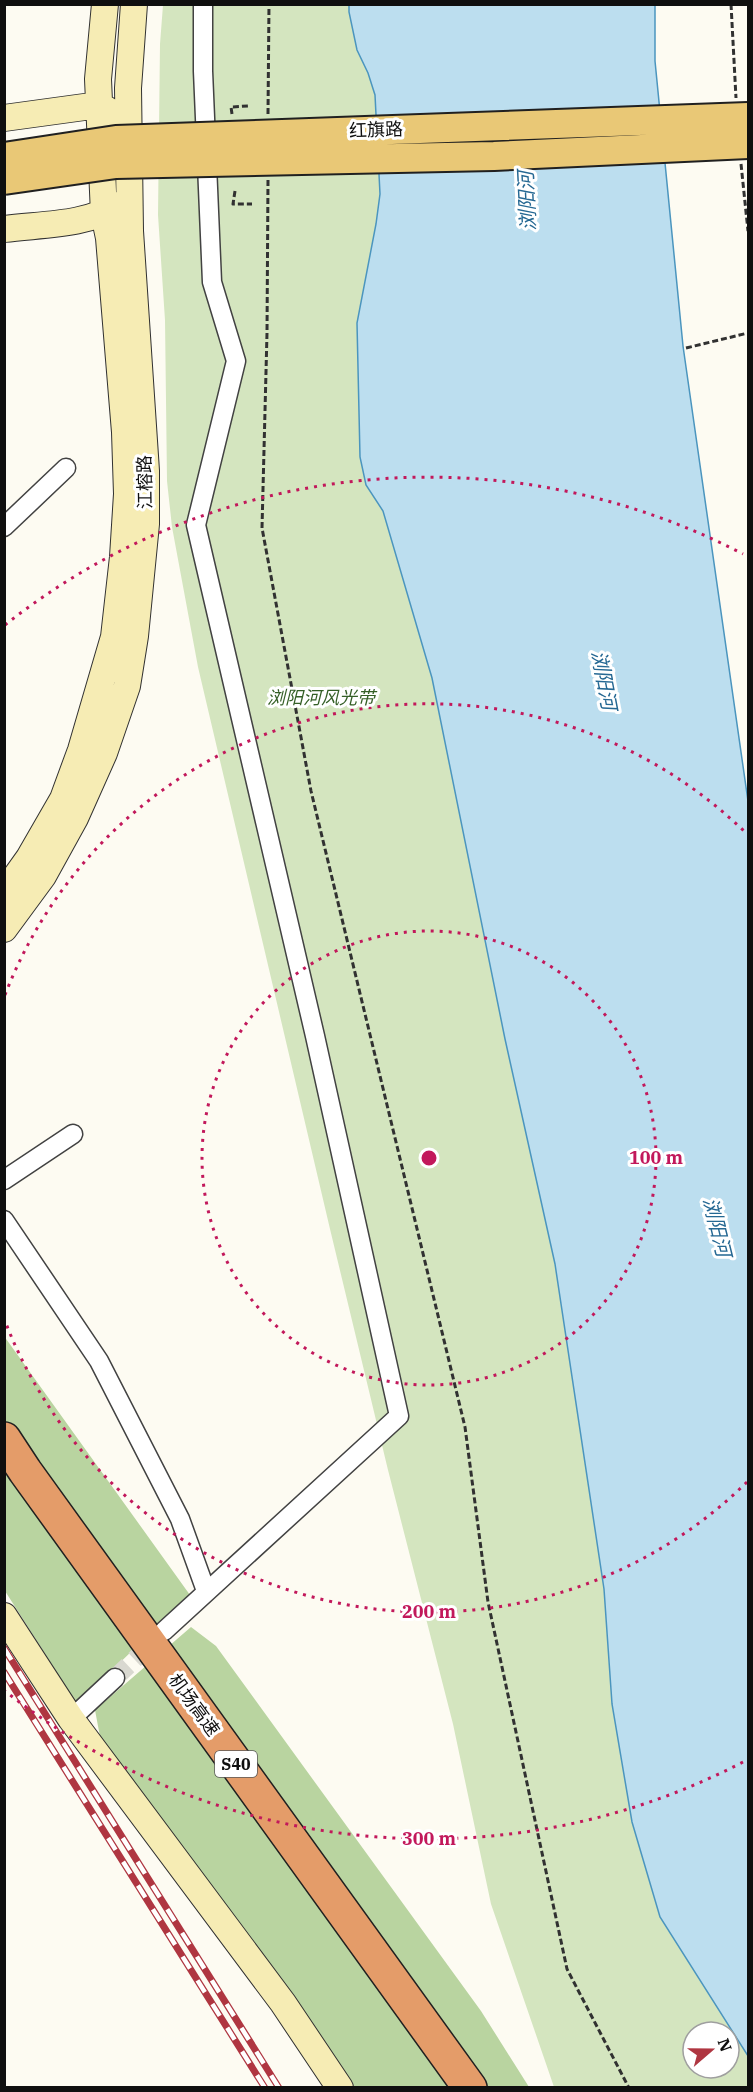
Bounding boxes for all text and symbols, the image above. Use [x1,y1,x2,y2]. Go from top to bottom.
street label: 红旗路 [349,117,403,142]
water label: 浏阳河 [511,166,542,232]
street label: 江榕路 [133,455,156,509]
water label: 浏阳河 [586,648,624,716]
park label: 浏阳河风光带 [267,686,378,709]
text: 100 m [629,1146,684,1169]
centre of rings [419,1148,439,1168]
water label: 浏阳河 [697,1195,739,1263]
text: 200 m [402,1600,457,1623]
street label: 机场高速 [164,1669,225,1741]
road number: S40 [215,1751,257,1777]
text: 300 m [402,1827,457,1850]
north arrow [681,2020,741,2080]
text: N [714,2036,737,2054]

